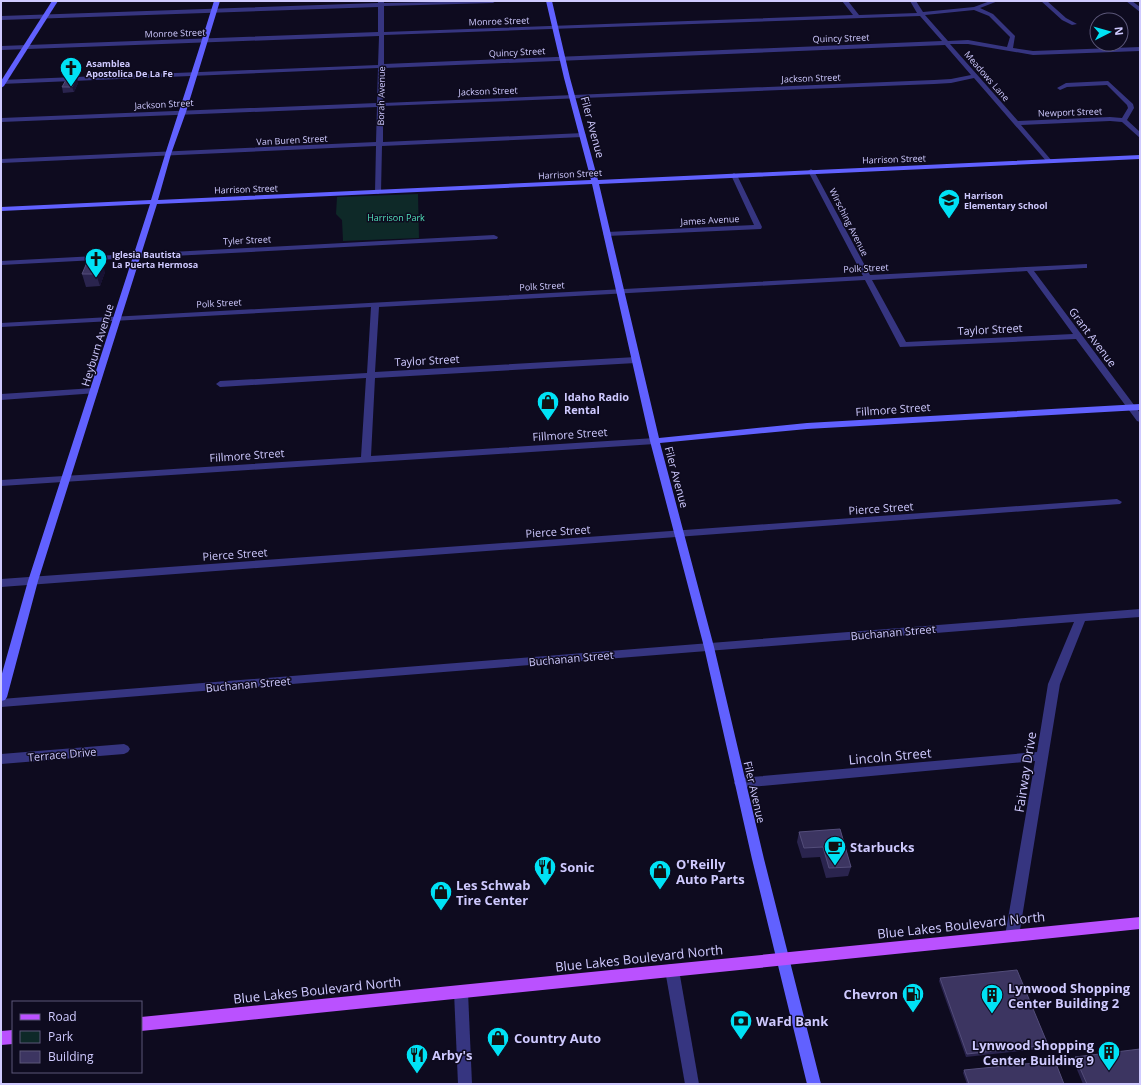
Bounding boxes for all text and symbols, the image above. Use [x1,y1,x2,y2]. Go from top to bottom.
north arrow [1089,12,1129,52]
street label: Monroe Street [468,13,530,29]
street label: Monroe Street [144,25,206,41]
text: N [1112,26,1127,36]
street label: Quincy Street [812,31,870,45]
street label: Quincy Street [488,44,546,60]
street label: Meadows Lane [961,48,1013,104]
church icon: Asamblea Apostolica De La Fe [58,55,84,88]
place label: Asamblea Apostolica De La Fe [86,57,173,80]
street label: Borah Avenue [374,66,388,126]
street label: Jackson Street [780,70,841,86]
street label: Jackson Street [457,83,518,99]
street label: Filer Avenue [578,95,608,159]
street label: Jackson Street [133,96,194,112]
street label: Newport Street [1038,104,1102,120]
street label: Van Buren Street [256,132,328,148]
street label: Harrison Street [862,151,926,167]
street label: Harrison Street [538,166,602,182]
street label: Harrison Street [214,181,278,197]
street label: Wirsching Avenue [826,186,872,258]
school or university icon: Harrison Elementary School [936,187,962,220]
place label: Harrison Elementary School [964,189,1048,212]
park label: Harrison Park [367,211,425,224]
street label: James Avenue [679,212,740,228]
street label: Tyler Street [223,232,271,248]
church icon: Iglesia Bautista La Puerta Hermosa [83,246,109,279]
place label: Iglesia Bautista La Puerta Hermosa [112,248,198,271]
street label: Polk Street [843,260,889,276]
street label: Polk Street [519,278,565,294]
street label: Polk Street [196,295,242,311]
street label: Heyburn Avenue [77,302,117,388]
street label: Grant Avenue [1066,304,1120,370]
street label: Taylor Street [957,320,1023,338]
street label: Taylor Street [394,351,460,369]
shop icon: Idaho Radio Rental [535,389,561,422]
place label: Idaho Radio Rental [564,389,629,417]
street label: Fillmore Street [855,399,931,419]
street label: Fillmore Street [532,424,608,444]
street label: Fillmore Street [209,445,285,465]
street label: Filer Avenue [662,445,692,509]
street label: Pierce Street [848,498,914,518]
street label: Pierce Street [525,521,591,541]
street label: Pierce Street [202,544,268,564]
street label: Buchanan Street [850,621,936,643]
street label: Buchanan Street [528,647,614,669]
street label: Buchanan Street [205,673,291,695]
street label: Fairway Drive [1010,730,1040,814]
street label: Lincoln Street [848,743,933,769]
street label: Terrace Drive [27,744,97,764]
street label: Filer Avenue [741,760,769,824]
cafe icon: Starbucks [822,834,848,867]
place label: Starbucks [850,838,915,856]
restaurant icon: Sonic [532,854,558,887]
place label: O'Reilly Auto Parts [676,855,745,888]
place label: Sonic [560,858,595,876]
shop icon: O'Reilly Auto Parts [647,858,673,891]
place label: Les Schwab Tire Center [456,876,530,909]
shop icon: Les Schwab Tire Center [428,879,454,912]
street label: Blue Lakes Boulevard North [876,907,1046,943]
street label: Blue Lakes Boulevard North [554,940,724,976]
street label: Blue Lakes Boulevard North [232,972,402,1008]
place label: Lynwood Shopping Center Building 2 [1008,979,1131,1012]
fuel station icon: Chevron [900,981,926,1014]
building icon: Lynwood Shopping Center Building 2 [979,982,1005,1015]
place label: Chevron [844,985,898,1003]
legend [12,1001,142,1073]
text: Road [48,1008,77,1025]
bank icon: WaFd Bank [728,1008,754,1041]
place label: WaFd Bank [756,1012,829,1030]
shop icon: Country Auto [485,1025,511,1058]
text: Park [48,1028,74,1045]
place label: Country Auto [514,1029,601,1047]
place label: Lynwood Shopping Center Building 9 [972,1036,1095,1069]
building icon: Lynwood Shopping Center Building 9 [1096,1039,1122,1072]
restaurant icon: Arby's [404,1042,430,1075]
place label: Arby's [432,1046,472,1064]
text: Building [48,1048,94,1065]

